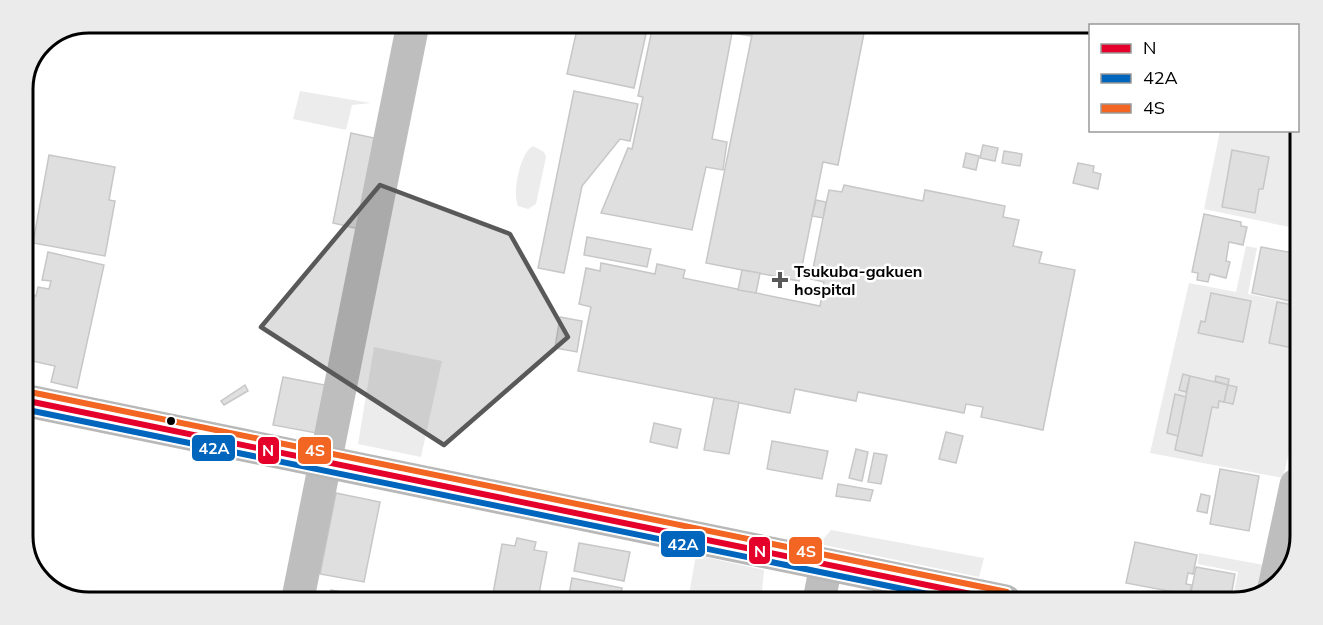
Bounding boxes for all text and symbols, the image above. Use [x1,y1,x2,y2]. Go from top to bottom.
legend [1089,24,1299,132]
text: N [1143,36,1156,59]
text: 42A [1143,66,1178,89]
text: 4S [1143,96,1165,119]
place label: Tsukuba-gakuen hospital [794,261,922,299]
marker: Tsukuba-gakuen hospital [771,271,789,289]
unlabelled marker [165,415,177,427]
line badge: 42A [191,434,236,462]
line badge: N [257,436,280,465]
line badge: 4S [297,436,332,465]
text: 42A [198,438,230,458]
text: N [262,440,274,460]
text: 4S [305,440,325,460]
line badge: 42A [660,530,706,558]
text: 42A [667,534,699,554]
line badge: N [748,536,771,565]
line badge: 4S [788,536,823,565]
text: N [754,541,766,561]
text: 4S [796,541,816,561]

